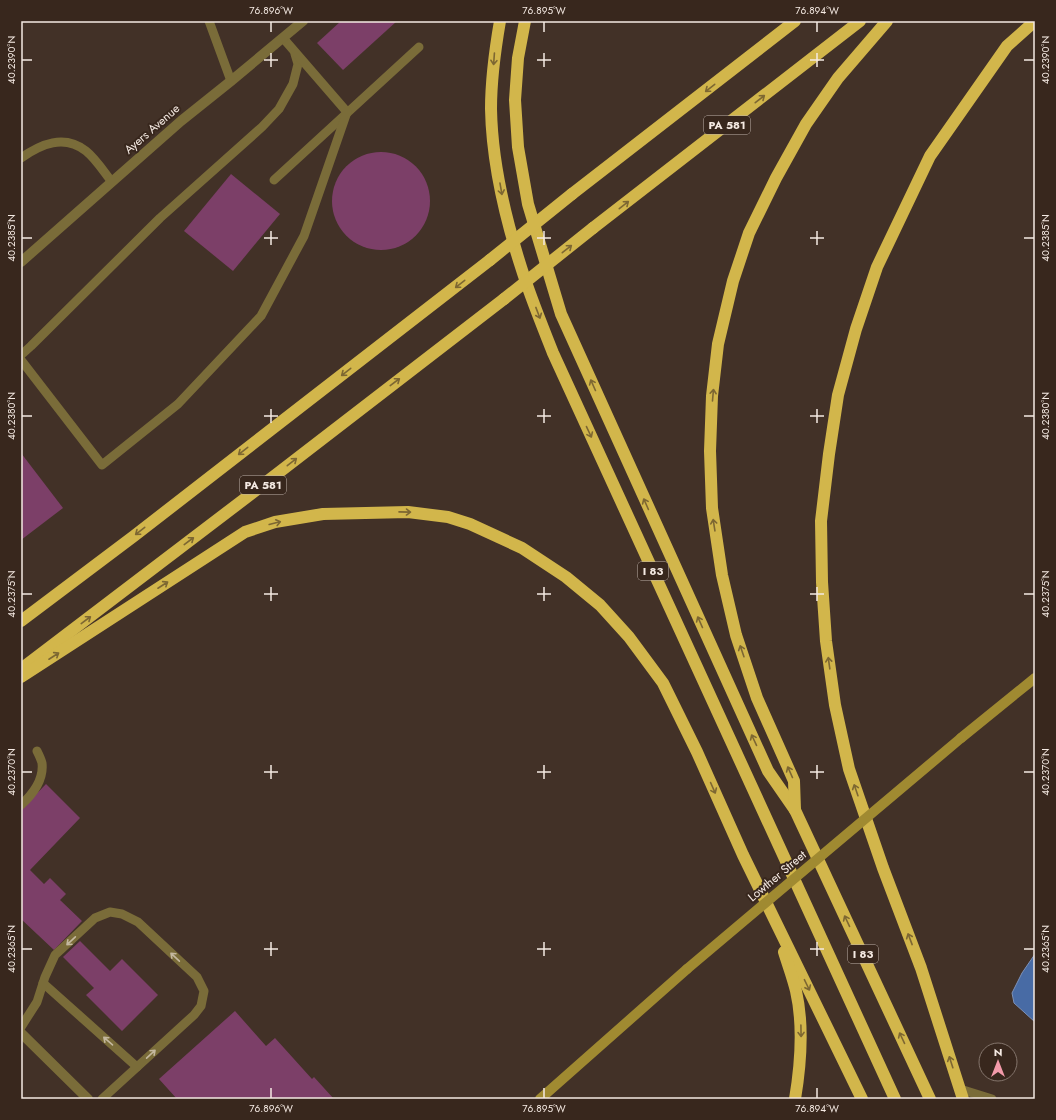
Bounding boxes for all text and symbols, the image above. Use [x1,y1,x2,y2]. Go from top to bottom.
text: 76.896°W [249,3,293,18]
text: 76.895°W [522,3,566,18]
text: 76.894°W [795,3,839,18]
text: 40.2390°N [4,36,19,84]
text: 40.2390°N [1038,36,1053,84]
one-way arrow [491,52,498,65]
one-way arrow [704,83,715,92]
one-way arrow [754,95,765,103]
street label: Ayers Avenue [120,100,184,158]
road number: PA 581 [704,116,750,134]
one-way arrow [497,182,505,195]
one-way arrow [619,200,630,209]
text: 40.2385°N [4,214,19,262]
text: 40.2385°N [1038,214,1053,262]
one-way arrow [562,245,573,253]
one-way arrow [454,279,465,288]
one-way arrow [535,307,543,319]
one-way arrow [340,368,351,376]
one-way arrow [390,378,401,387]
one-way arrow [589,380,596,392]
one-way arrow [709,389,716,402]
text: 40.2380°N [4,392,19,440]
text: 40.2380°N [1038,392,1053,440]
one-way arrow [586,426,594,438]
one-way arrow [237,447,248,456]
one-way arrow [287,457,298,466]
road number: PA 581 [240,476,286,494]
one-way arrow [642,498,649,510]
one-way arrow [398,509,411,516]
one-way arrow [269,518,282,526]
one-way arrow [710,518,718,531]
one-way arrow [135,527,146,535]
one-way arrow [184,537,195,545]
road number: I 83 [638,562,668,580]
text: 40.2375°N [4,570,19,618]
text: 40.2375°N [1038,570,1053,618]
one-way arrow [157,581,169,589]
one-way arrow [80,615,91,624]
one-way arrow [696,617,703,629]
one-way arrow [737,646,745,658]
one-way arrow [48,652,59,660]
one-way arrow [825,657,833,670]
one-way arrow [750,735,757,747]
text: 40.2370°N [4,748,19,796]
text: 40.2370°N [1038,748,1053,796]
one-way arrow [786,766,793,778]
one-way arrow [710,781,717,793]
one-way arrow [852,784,860,796]
street label: Lowther Street [744,846,810,906]
one-way arrow [843,915,850,927]
text: 40.2365°N [4,925,19,973]
text: 40.2365°N [1038,925,1053,973]
one-way arrow [905,933,913,945]
one-way arrow [66,936,76,945]
road number: I 83 [848,945,878,963]
one-way arrow [170,952,181,961]
one-way arrow [804,979,811,991]
one-way arrow [797,1024,804,1037]
one-way arrow [898,1033,905,1045]
one-way arrow [102,1036,113,1045]
north arrow [978,1042,1018,1082]
text: N [994,1044,1002,1060]
one-way arrow [146,1049,156,1058]
one-way arrow [947,1055,954,1068]
text: 76.896°W [249,1101,293,1116]
text: 76.895°W [522,1101,566,1116]
text: 76.894°W [795,1101,839,1116]

